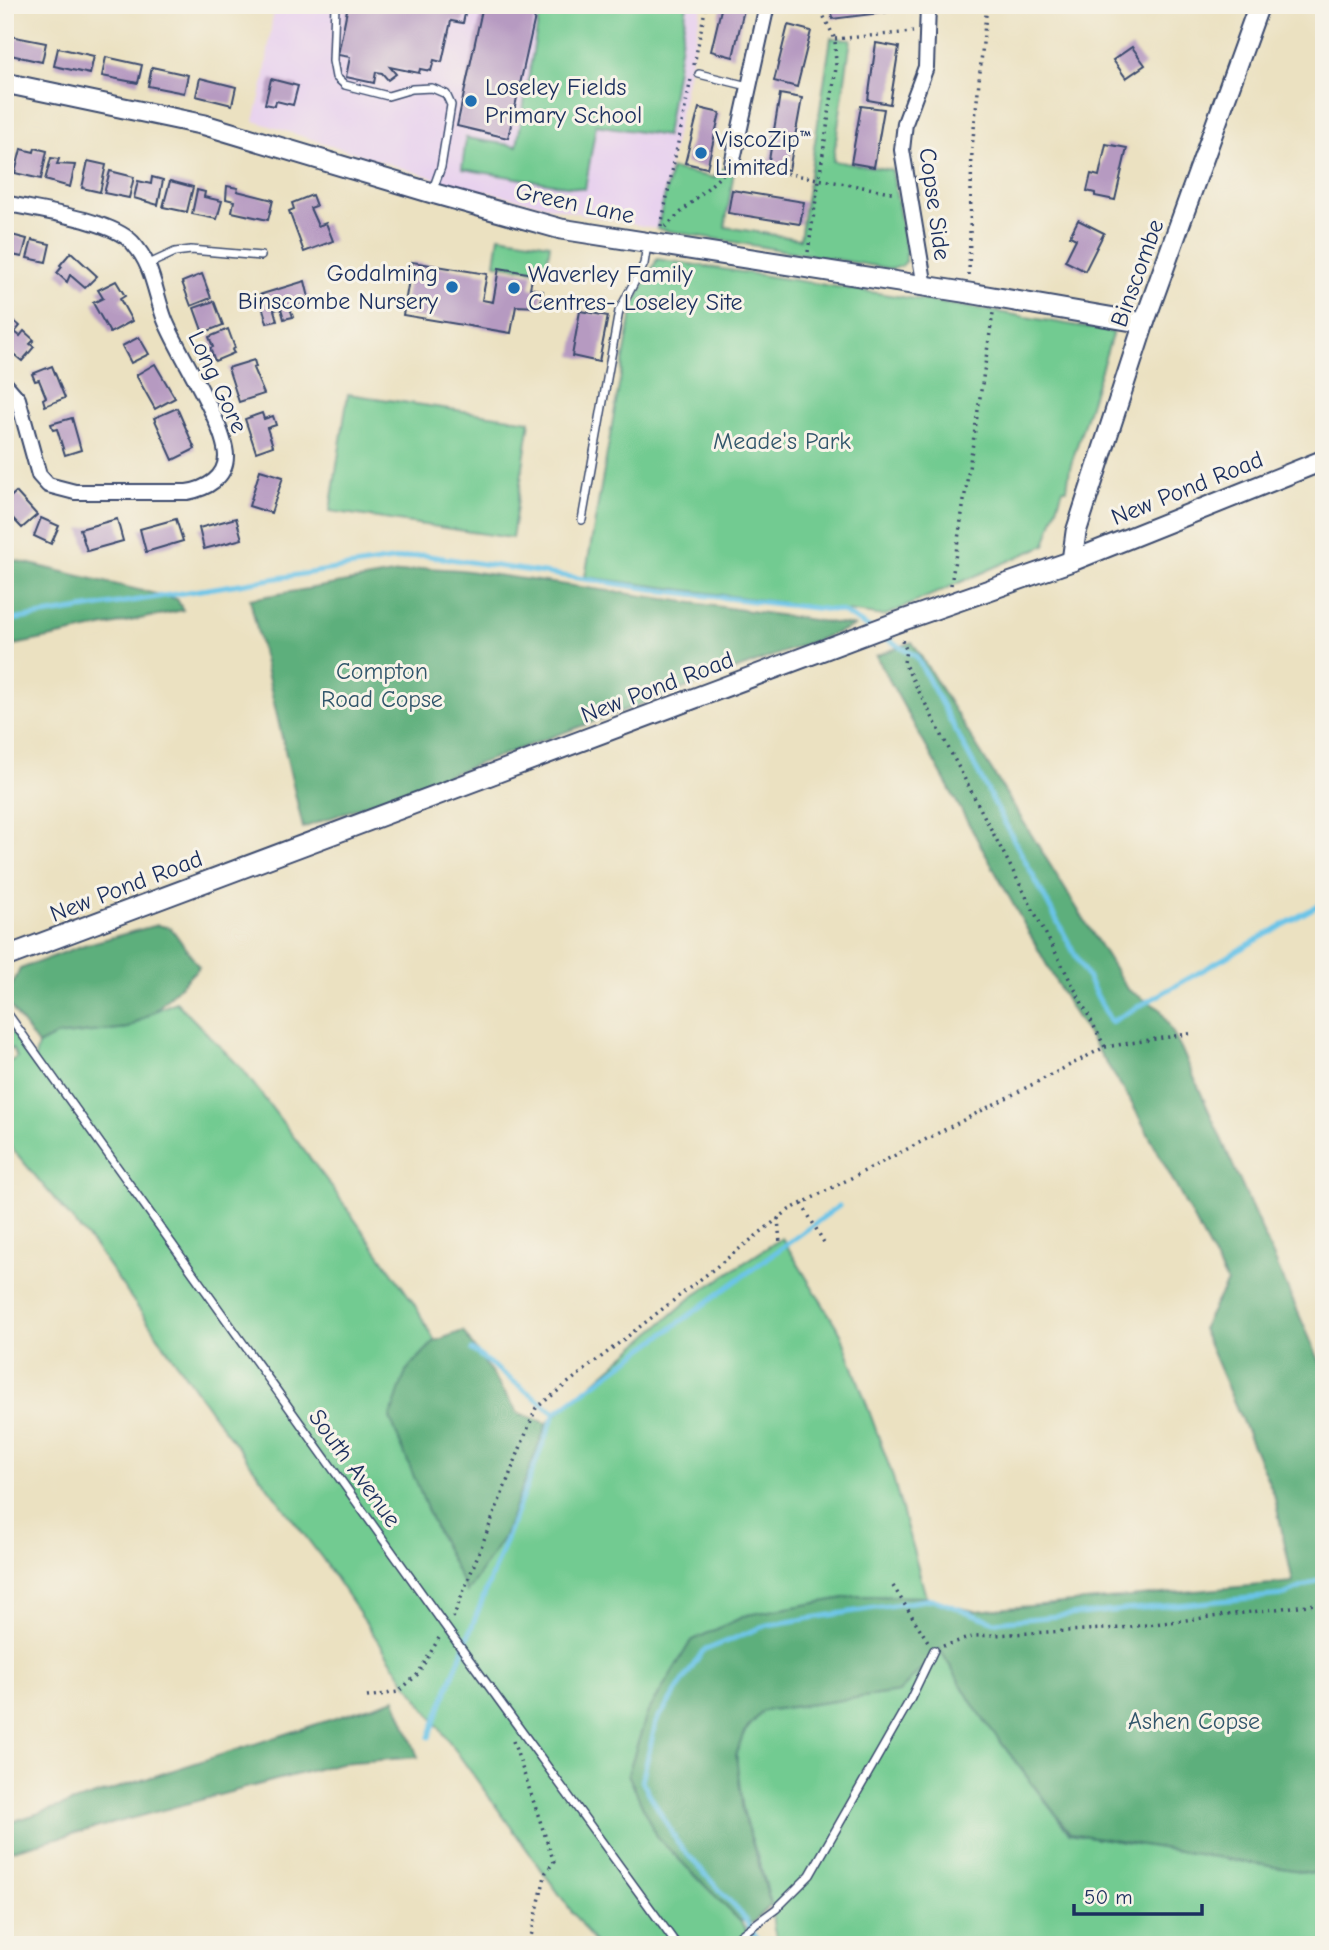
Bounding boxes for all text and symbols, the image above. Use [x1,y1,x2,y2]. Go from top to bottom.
place label: Loseley Fields Primary School [485,73,642,129]
marker: Loseley Fields Primary School [463,93,479,109]
place label: ViscoZip™ Limited [715,125,811,181]
marker: ViscoZip™ Limited [693,145,709,161]
street label: Copse Side [913,146,957,262]
street label: Green Lane [513,177,637,229]
street label: Binscombe [1105,215,1169,331]
place label: Godalming Binscombe Nursery [238,259,438,315]
place label: Waverley Family Centres- Loseley Site [528,260,743,316]
marker: Godalming Binscombe Nursery [444,279,460,295]
marker: Waverley Family Centres- Loseley Site [506,280,522,296]
street label: Long Gore [182,327,254,437]
park label: Meade's Park [713,427,851,455]
street label: New Pond Road [1107,445,1267,531]
street label: New Pond Road [577,645,737,729]
park label: Compton Road Copse [321,657,443,713]
street label: New Pond Road [46,844,206,928]
street label: South Avenue [303,1404,407,1532]
park label: Ashen Copse [1128,1707,1260,1735]
scale bar [1074,1873,1201,1917]
text: 50 m [1084,1885,1133,1909]

